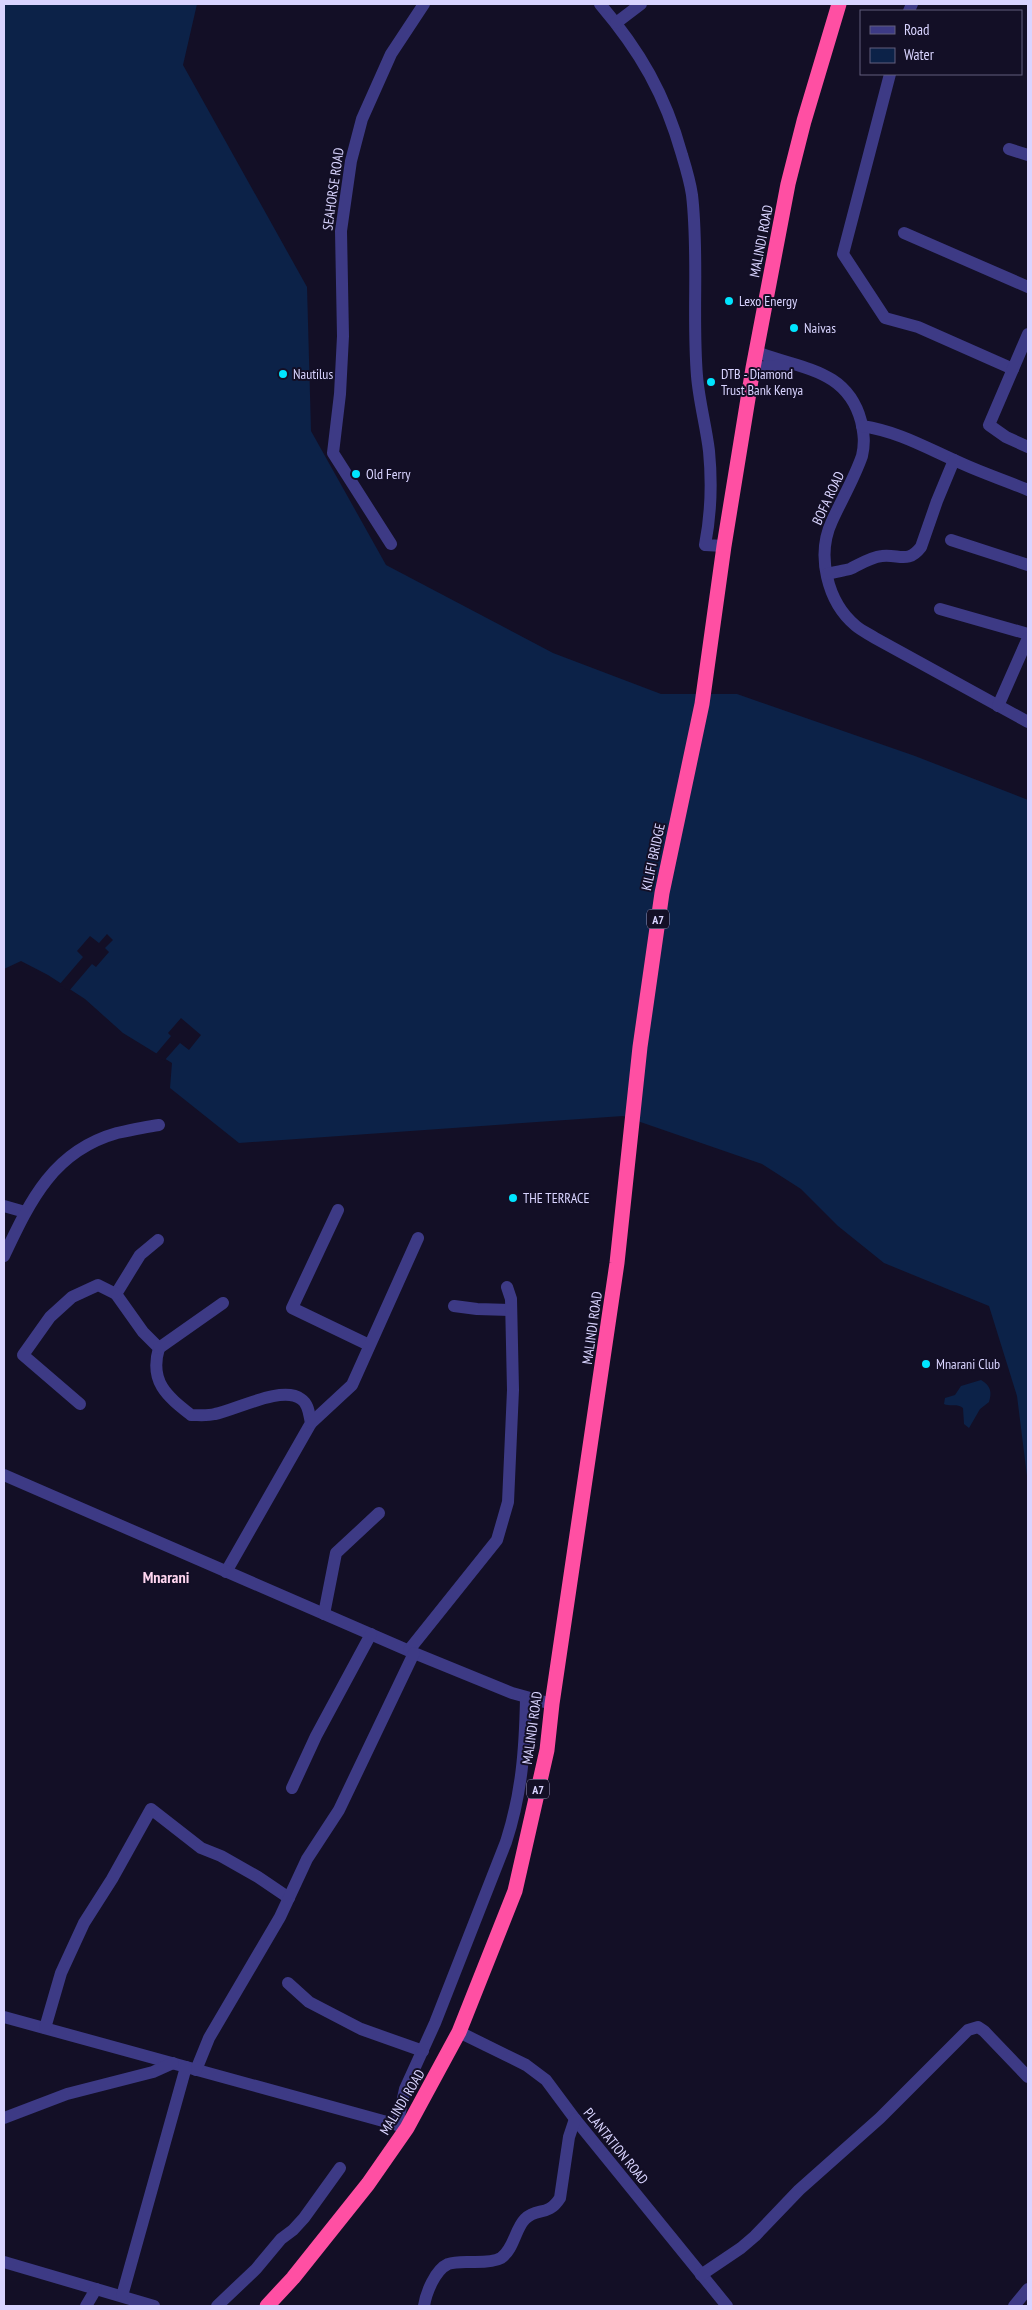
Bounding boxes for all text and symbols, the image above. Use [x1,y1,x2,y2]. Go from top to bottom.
legend [860,10,1022,75]
text: Road [904,20,930,39]
text: Water [904,45,935,64]
street label: SEAHORSE ROAD [318,147,348,231]
street label: MALINDI ROAD [745,203,777,279]
place label: Lexo Energy [739,292,798,310]
marker: Lexo Energy [723,295,735,307]
place label: Naivas [804,319,836,337]
marker: Naivas [788,322,800,334]
place label: Nautilus [293,365,333,383]
place label: DTB - Diamond Trust Bank Kenya [721,365,803,399]
marker: Nautilus [277,368,289,380]
marker: DTB - Diamond Trust Bank Kenya [705,376,717,388]
place label: Old Ferry [366,465,411,483]
marker: Old Ferry [350,468,362,480]
street label: BOFA ROAD [808,468,848,528]
street label: KILIFI BRIDGE [637,822,669,892]
road number: A7 [647,910,669,929]
place label: THE TERRACE [523,1189,590,1207]
marker: THE TERRACE [507,1192,519,1204]
street label: MALINDI ROAD [578,1290,606,1366]
place label: Mnarani Club [936,1355,1000,1373]
marker: Mnarani Club [920,1358,932,1370]
district label: Mnarani [143,1567,190,1587]
street label: MALINDI ROAD [518,1690,546,1766]
road number: A7 [527,1780,549,1798]
street label: MALINDI ROAD [375,2066,429,2138]
street label: PLANTATION ROAD [580,2104,652,2188]

